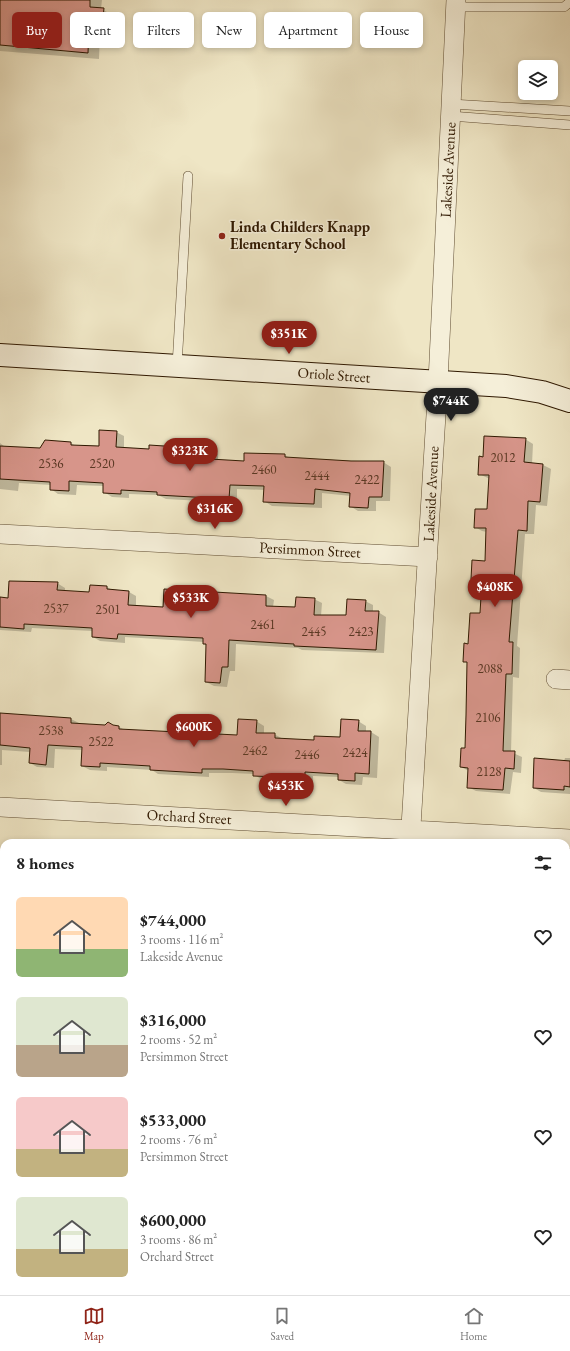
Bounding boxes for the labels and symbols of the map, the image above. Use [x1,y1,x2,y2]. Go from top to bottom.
street label: Lakeside Avenue [436,122,459,218]
place label: Linda Childers Knapp Elementary School [230,217,370,253]
marker: Linda Childers Knapp Elementary School [217,231,227,241]
pin: $351K [261,321,317,355]
street label: Oriole Street [297,362,371,387]
pin: $744K [423,388,479,422]
pin: $323K [162,438,218,472]
street label: Lakeside Avenue [419,446,442,542]
house number: 2012 [491,449,516,466]
house number: 2536 [39,455,63,472]
house number: 2520 [90,455,114,472]
house number: 2460 [252,461,276,478]
house number: 2444 [305,467,330,484]
house number: 2422 [355,471,380,488]
pin: $316K [187,496,243,530]
street label: Persimmon Street [259,537,362,562]
pin: $408K [467,574,523,608]
pin: $533K [163,585,219,619]
house number: 2537 [44,600,69,617]
house number: 2501 [96,601,120,618]
house number: 2461 [251,616,275,633]
house number: 2445 [302,623,326,640]
house number: 2423 [349,623,373,640]
house number: 2088 [478,660,502,677]
house number: 2106 [476,709,500,726]
pin: $600K [166,714,222,748]
house number: 2538 [39,722,63,739]
house number: 2522 [89,733,114,750]
house number: 2462 [243,742,268,759]
house number: 2424 [343,744,368,761]
house number: 2446 [295,746,319,763]
house number: 2128 [477,763,501,780]
pin: $453K [258,773,314,807]
street label: Orchard Street [146,805,232,828]

